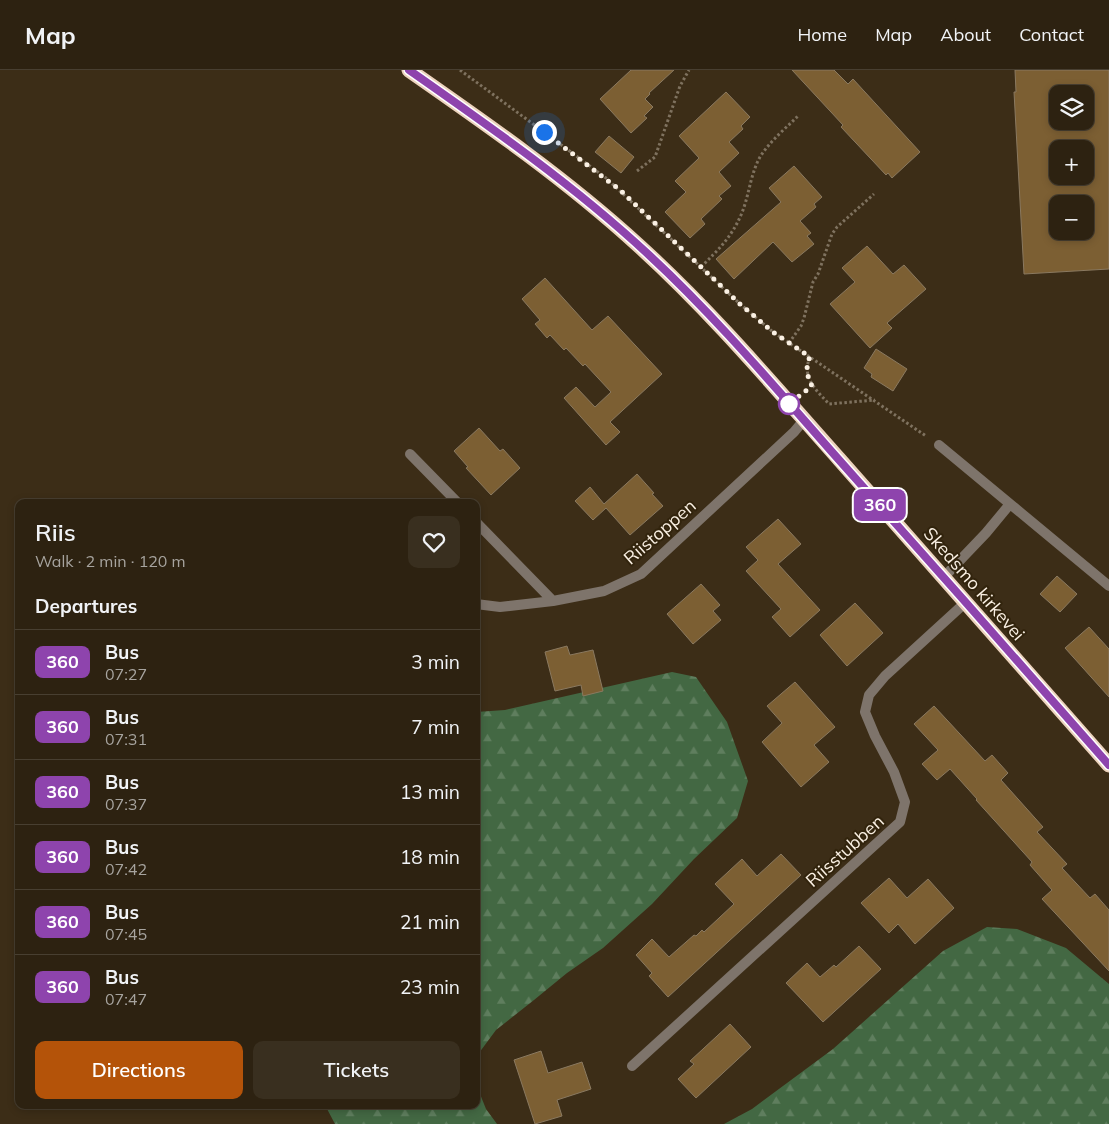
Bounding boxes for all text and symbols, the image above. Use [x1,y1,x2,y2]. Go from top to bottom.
text: Map [25,20,76,50]
text: Home [797,23,847,46]
text: Map [875,23,912,46]
text: About [940,23,991,46]
text: Contact [1019,23,1084,46]
map controls [1049,85,1094,240]
button: layers [1049,85,1094,130]
your location [532,120,557,145]
button: + [1049,140,1094,185]
button: − [1049,195,1094,240]
unlabelled marker [778,393,800,415]
line badge: 360 [851,489,909,521]
text: 360 [864,493,896,516]
street label: Riistoppen [619,494,701,569]
button: heart [408,516,460,568]
text: Riis [35,517,76,547]
street label: Skedsmo kirkevei [919,522,1030,645]
text: Walk · 2 min · 120 m [35,551,186,571]
text: Departures [35,594,137,618]
text: Bus [105,640,139,664]
text: 360 [46,650,79,673]
text: 3 min [411,650,460,674]
text: 07:27 [105,664,147,684]
text: Bus [105,705,139,729]
text: 360 [46,715,79,738]
text: 7 min [411,715,460,739]
text: 07:31 [105,729,147,749]
text: Bus [105,770,139,794]
text: 360 [46,780,79,803]
text: 13 min [400,780,460,804]
text: 07:37 [105,794,147,814]
street label: Riisstubben [801,809,889,892]
text: Bus [105,835,139,859]
text: 360 [46,845,79,868]
text: 18 min [400,845,460,869]
text: 07:42 [105,859,147,879]
text: Bus [105,900,139,924]
text: 360 [46,910,79,933]
text: 21 min [400,910,460,934]
text: 07:45 [105,924,147,944]
text: Bus [105,965,139,989]
text: 360 [46,975,79,998]
text: 23 min [400,975,460,999]
text: 07:47 [105,989,147,1009]
button: Directions [35,1041,243,1099]
button: Tickets [253,1041,460,1099]

